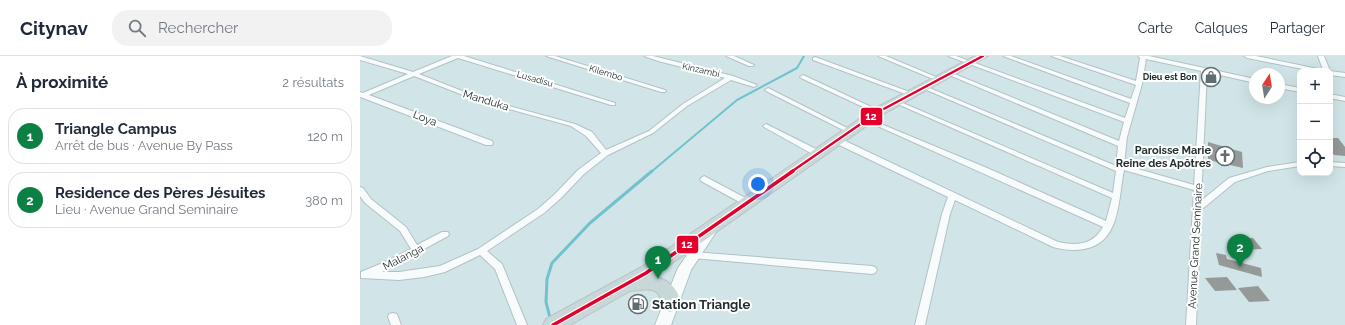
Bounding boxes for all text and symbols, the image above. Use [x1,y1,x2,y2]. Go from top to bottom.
search box [112,10,392,46]
text: Citynav [20,17,88,39]
icon: search [126,17,148,39]
text: Rechercher [158,19,238,37]
text: Carte [1138,20,1173,36]
text: Calques [1195,20,1248,36]
text: Partager [1270,20,1325,36]
street label: Kinzambi [681,61,721,79]
street label: Kilembo [588,63,624,83]
shop icon: Dieu est Bon [1200,66,1222,88]
north arrow [1249,68,1285,104]
map controls [1297,68,1333,176]
button: + [1297,68,1333,104]
street label: Lusadisu [516,69,554,89]
text: À proximité [16,72,108,92]
place label: Dieu est Bon [1143,72,1197,82]
text: 2 résultats [282,75,344,90]
street label: Manduka [461,87,510,114]
button: − [1297,104,1333,140]
line badge: 12 [860,107,883,126]
street label: Loya [411,108,439,129]
text: 12 [865,110,877,123]
text: Triangle Campus [55,120,177,138]
text: 1 [27,129,33,144]
text: 120 m [307,129,343,144]
text: Arrêt de bus · Avenue By Pass [55,138,233,153]
button: locate [1297,140,1333,176]
place label: Paroisse Marie Reine des Apôtres [1116,144,1212,170]
church icon: Paroisse Marie Reine des Apôtres [1214,145,1236,167]
your location [748,174,768,194]
street label: Avenue Grand Seminaire [1186,182,1205,309]
text: Residence des Pères Jésuites [55,184,266,202]
text: 2 [26,193,34,208]
text: 380 m [305,193,343,208]
text: Lieu · Avenue Grand Seminaire [55,202,238,217]
pin: 2 [1227,234,1253,267]
line badge: 12 [676,235,699,254]
text: 12 [681,238,693,251]
street label: Malanga [381,242,426,273]
pin: 1 [645,246,671,279]
fuel station icon: Station Triangle [627,293,649,315]
place label: Station Triangle [652,297,750,312]

